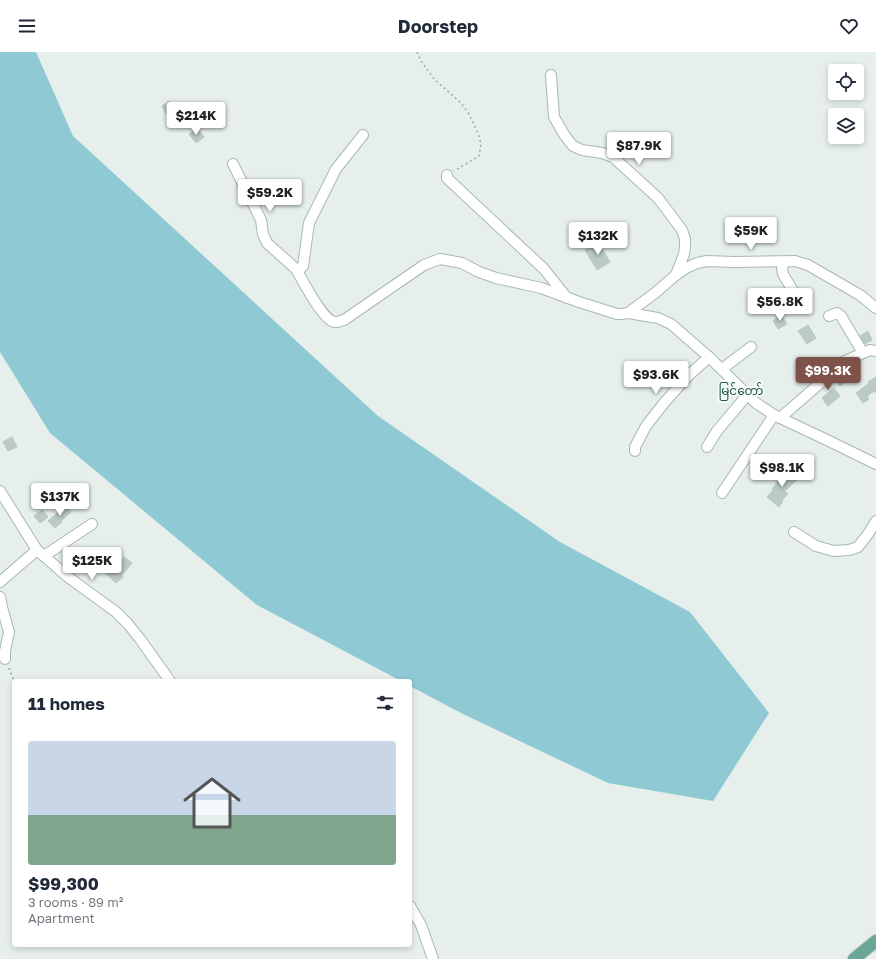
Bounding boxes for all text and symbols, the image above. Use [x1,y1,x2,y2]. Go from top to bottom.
icon: menu [16,15,38,37]
text: Doorstep [398,15,478,37]
icon: heart [838,15,860,37]
map controls [828,64,864,144]
button: locate [828,64,864,100]
pin: $214K [168,102,224,136]
text: $214K [176,107,216,123]
button: layers [828,108,864,144]
pin: $87.9K [606,132,672,166]
text: $87.9K [616,137,662,153]
pin: $59.2K [237,179,303,213]
text: $59.2K [247,184,293,200]
pin: $59K [727,217,775,251]
pin: $132K [570,222,626,256]
text: $59K [734,222,768,238]
text: $132K [578,227,618,243]
pin: $56.8K [747,288,813,322]
text: $56.8K [757,293,803,309]
pin: $99.3K [795,357,861,391]
pin: $93.6K [623,361,689,395]
text: $99.3K [805,362,851,378]
text: $93.6K [633,366,679,382]
district label: မြင်တော် [718,382,764,401]
pin: $98.1K [749,454,815,488]
text: $98.1K [759,459,805,475]
pin: $137K [32,483,88,517]
text: $137K [40,488,80,504]
pin: $125K [64,547,120,581]
text: $125K [72,552,112,568]
icon: filters [374,692,396,714]
text: 11 homes [28,693,105,714]
icon: home [176,767,248,839]
text: $99,300 [28,873,99,894]
text: 3 rooms · 89 m² [28,894,123,910]
text: Apartment [28,910,95,926]

